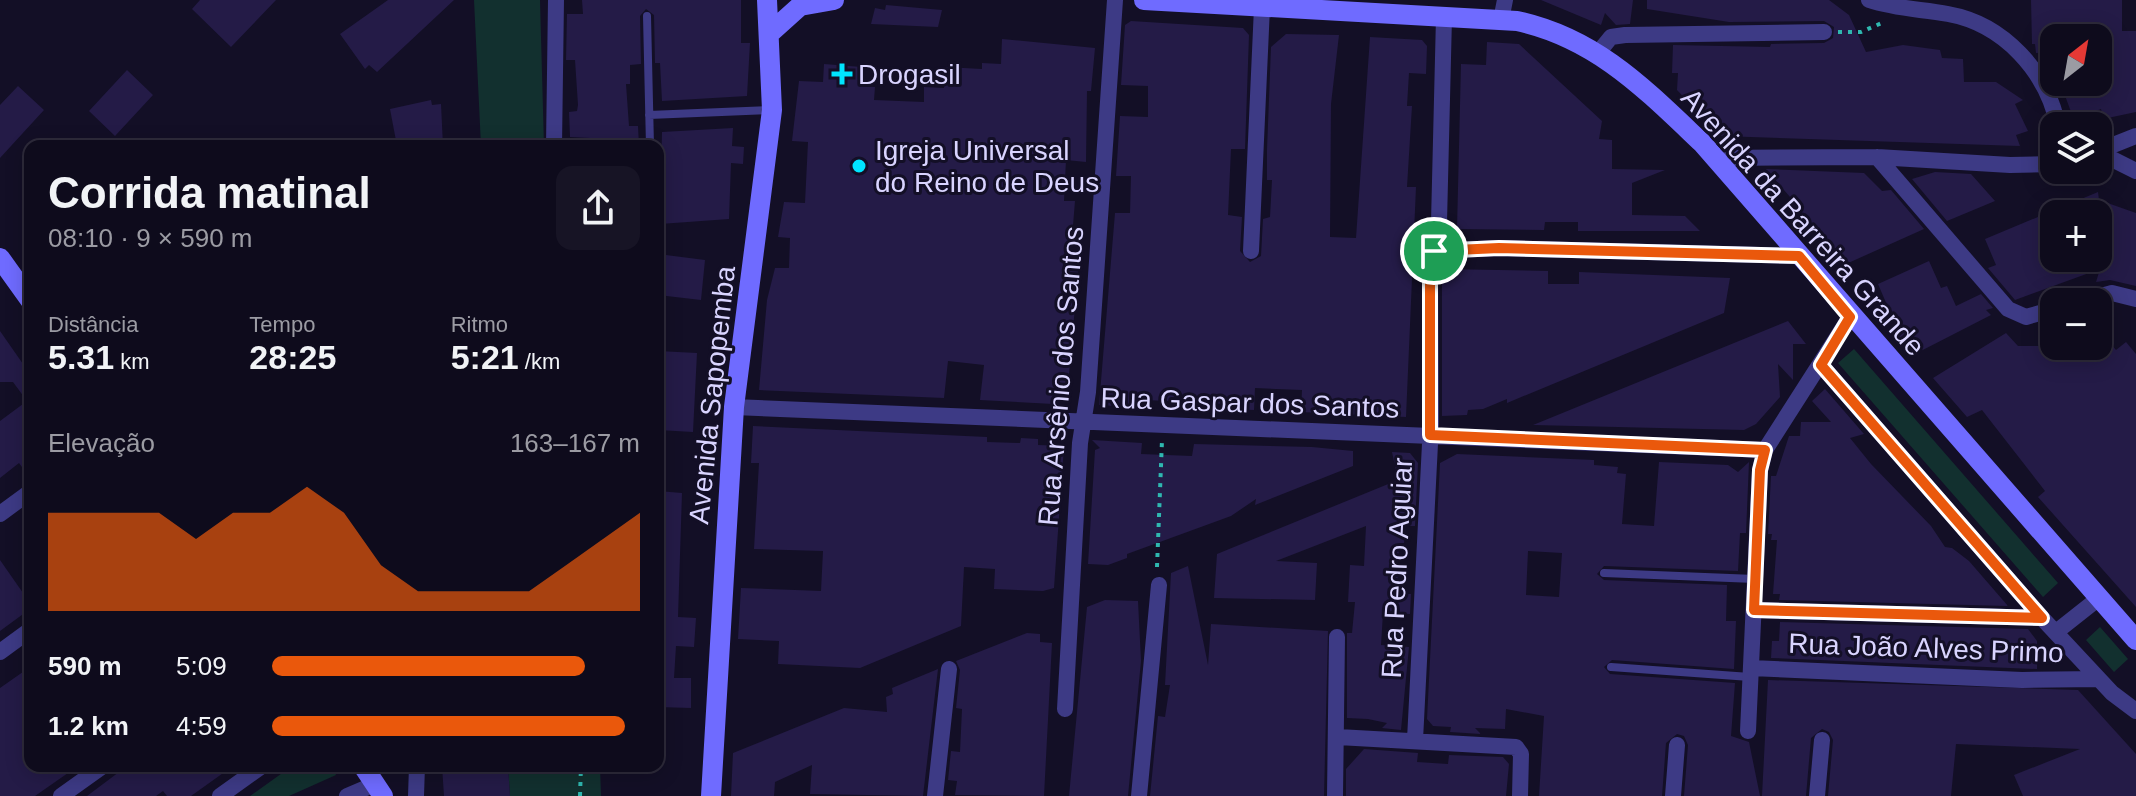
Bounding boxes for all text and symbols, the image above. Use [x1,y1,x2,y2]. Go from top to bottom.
north arrow [2040,24,2112,96]
map controls [2040,24,2112,360]
place label: Drogasil [858,59,961,90]
marker: Drogasil [833,65,851,83]
street label: Avenida da Barreira Grande [1675,82,1931,362]
button: layers [2040,112,2112,184]
place label: Igreja Universal do Reino de Deus [875,135,1099,198]
marker: Igreja Universal do Reino de Deus [850,157,868,175]
button: share [556,166,640,250]
text: Corrida matinal [48,168,371,217]
button: + [2040,200,2112,272]
pin [1400,217,1468,285]
text: 08:10 · 9 × 590 m [48,223,253,253]
street label: Rua Arsênio dos Santos [1032,225,1090,527]
icon: arrive [1412,229,1456,273]
street label: Avenida Sapopemba [683,264,741,526]
button: − [2040,288,2112,360]
text: Distância [48,312,138,337]
text: Tempo [249,312,315,337]
text: Ritmo [451,312,508,337]
text: 5.31 [48,338,114,376]
text: 28:25 [249,338,336,376]
text: 5:21 [451,338,519,376]
text: km [114,349,150,374]
text: /km [519,349,560,374]
street label: Rua Gaspar dos Santos [1100,382,1400,424]
text: Elevação [48,428,155,458]
text: 163–167 m [510,428,640,458]
street label: Rua Pedro Aguiar [1376,457,1418,679]
street label: Rua João Alves Primo [1788,628,2064,668]
text: 590 m [48,651,122,681]
text: 5:09 [176,651,227,681]
text: 1.2 km [48,711,129,741]
text: 4:59 [176,711,227,741]

